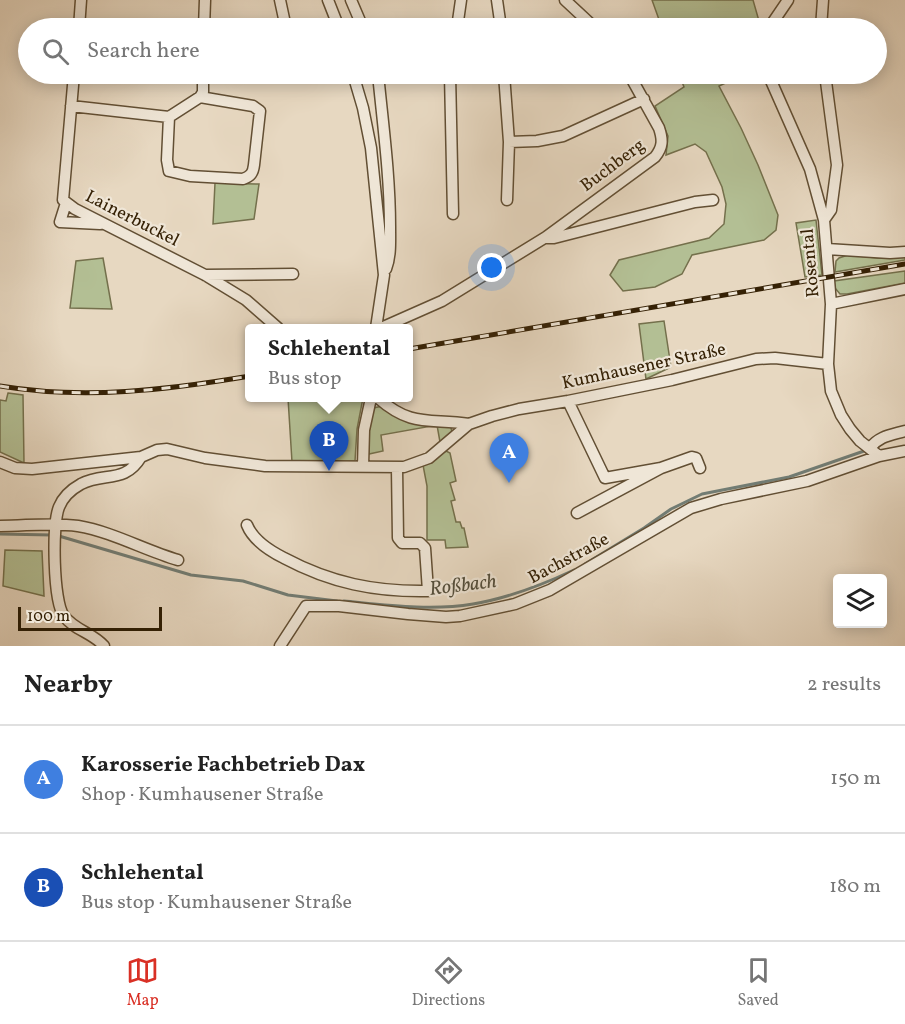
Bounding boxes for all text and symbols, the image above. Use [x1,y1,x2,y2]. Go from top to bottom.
search box [18,18,887,84]
icon: search [39,35,72,68]
text: Search here [87,36,200,67]
street label: Buchberg [576,134,650,198]
street label: Lainerbuckel [81,185,183,253]
street label: Rosental [796,227,826,299]
your location [477,253,506,282]
popup [245,324,413,402]
text: Schlehental [268,334,390,365]
street label: Kumhausener Straße [560,337,728,397]
text: Bus stop [268,365,341,393]
pin: B [310,422,348,471]
pin: A [490,434,528,483]
street label: Bachstraße [524,527,614,591]
water label: Roßbach [428,568,498,604]
map controls [833,574,887,628]
button: layers [833,574,887,628]
scale bar [18,604,162,632]
text: 100 m [27,606,70,628]
text: Nearby [24,667,113,703]
text: 2 results [807,671,881,699]
text: Karosserie Fachbetrieb Dax [81,750,365,781]
text: A [36,765,51,793]
text: 150 m [830,765,881,793]
text: Shop · Kumhausener Straße [81,781,323,809]
text: Schlehental [81,858,204,889]
text: B [37,873,50,901]
text: 180 m [829,873,881,901]
text: Bus stop · Kumhausener Straße [81,889,352,917]
tab: Map [126,954,159,1012]
tab: Directions [412,954,485,1012]
tab: Saved [738,954,779,1012]

